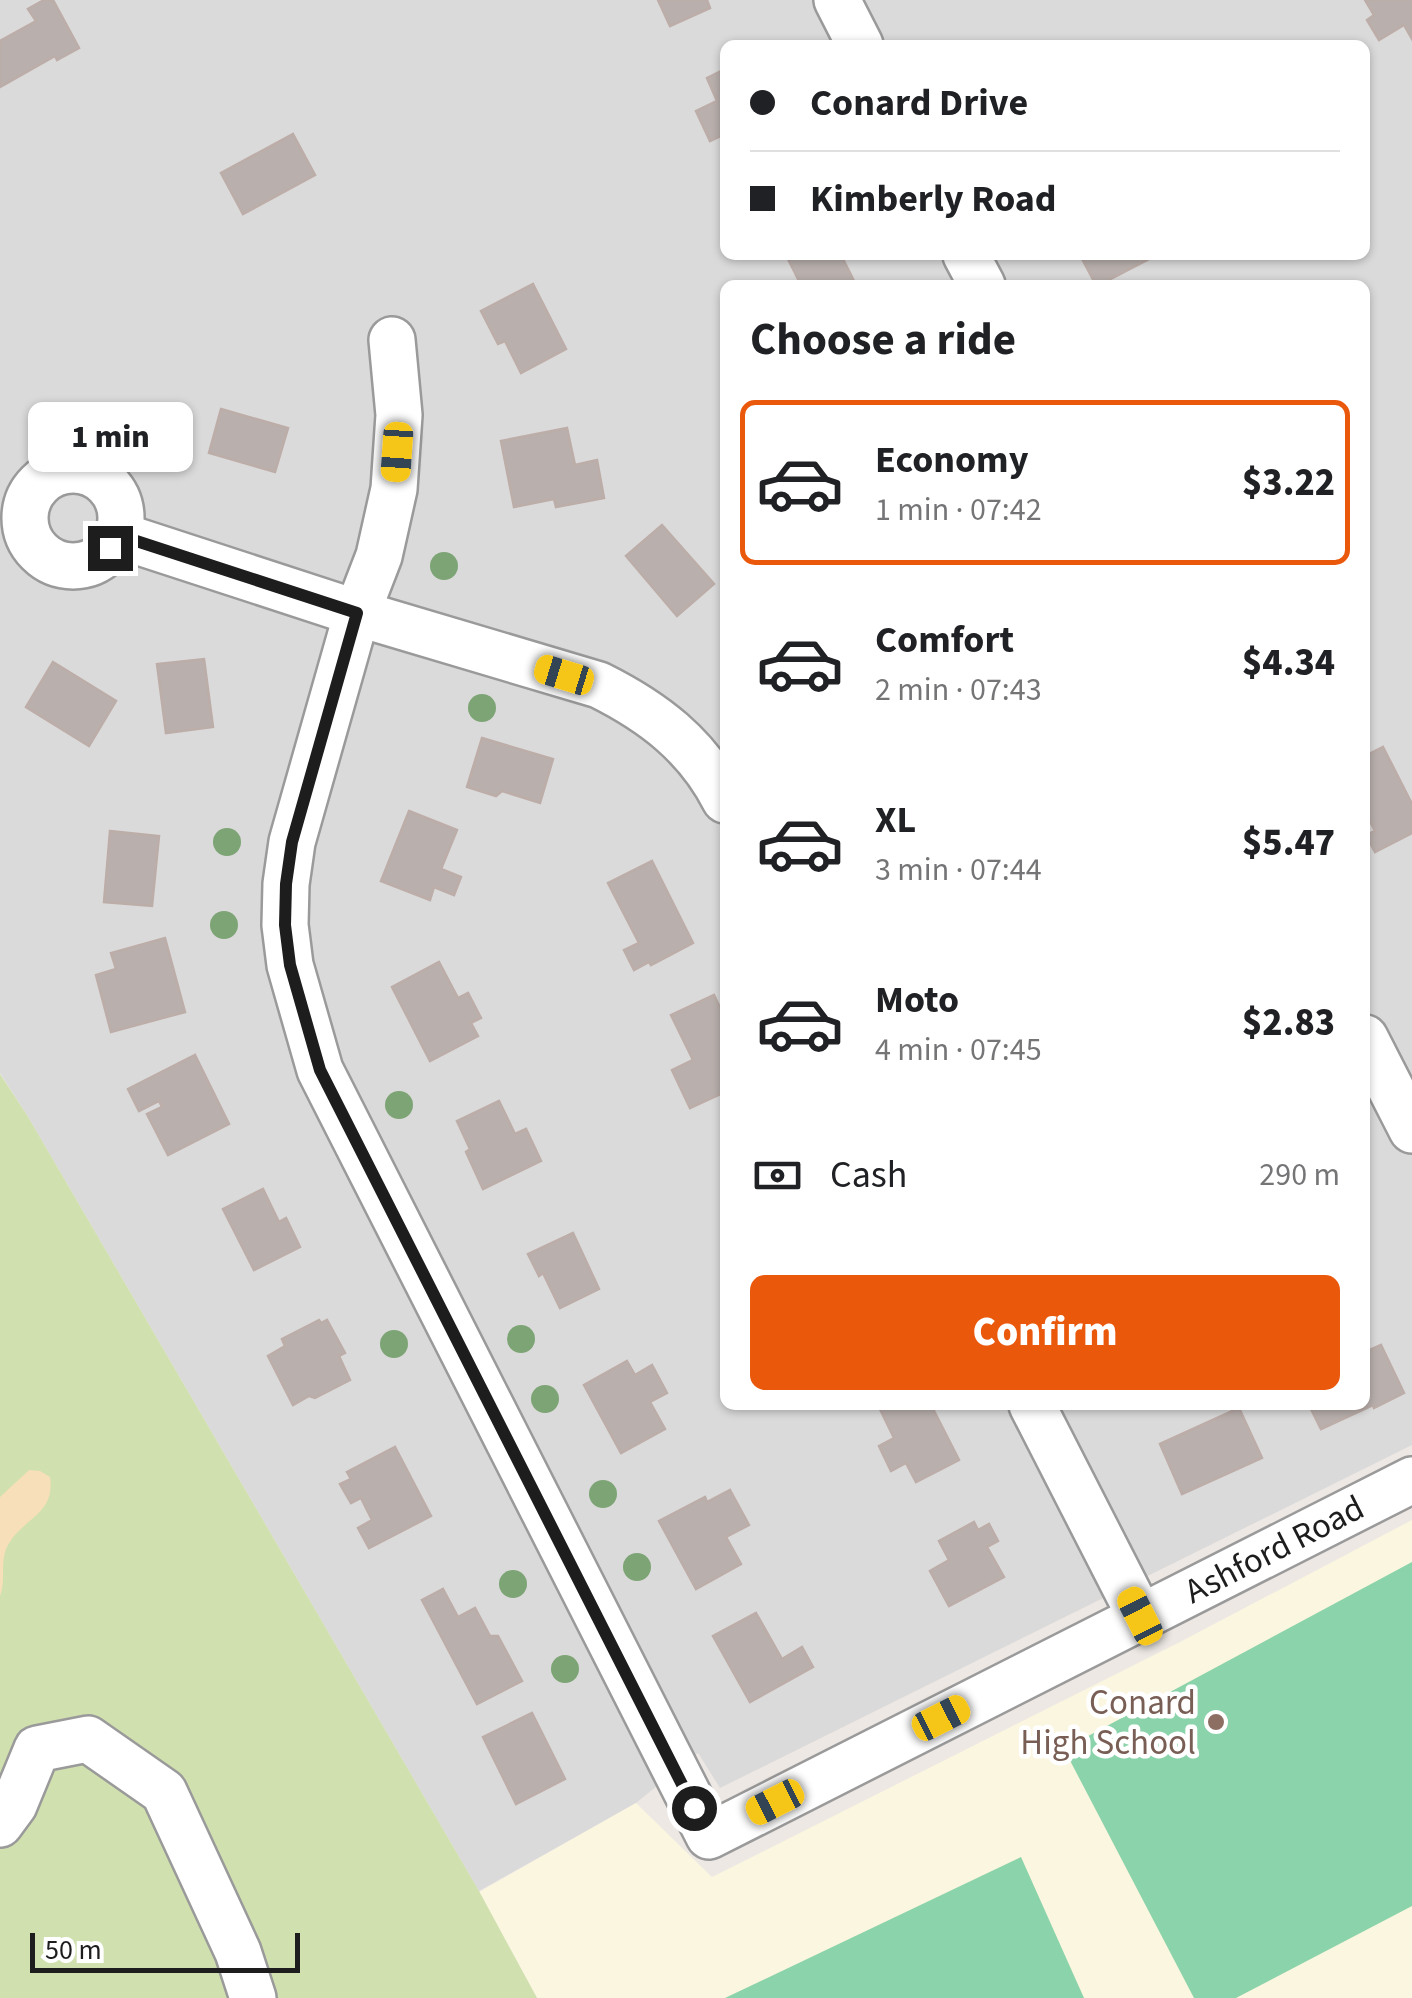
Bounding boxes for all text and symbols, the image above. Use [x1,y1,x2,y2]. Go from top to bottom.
text: Conard Drive [810,76,1028,130]
text: Kimberly Road [810,172,1057,226]
text: Choose a ride [750,308,1016,372]
callout: 1 min [28,403,192,473]
text: 1 min [71,414,150,460]
car [380,421,414,483]
text: Economy [875,433,1028,487]
icon: car [755,438,845,528]
text: $3.22 [1242,456,1335,510]
text: 1 min · 07:42 [875,487,1042,533]
route end [88,526,133,571]
text: Comfort [875,613,1014,667]
icon: car [755,618,845,708]
text: $4.34 [1242,636,1335,690]
car [531,652,597,698]
text: 2 min · 07:43 [875,667,1042,713]
text: XL [875,793,916,847]
icon: car [755,798,845,888]
text: $5.47 [1242,816,1335,870]
text: 3 min · 07:44 [875,847,1042,893]
text: Moto [875,973,959,1027]
icon: car [755,978,845,1068]
text: $2.83 [1242,996,1335,1050]
text: 4 min · 07:45 [875,1027,1042,1073]
icon: cash [750,1148,805,1203]
text: Cash [830,1148,907,1202]
text: 290 m [1259,1152,1340,1198]
button: Confirm [750,1275,1340,1390]
street label: Ashford Road [1176,1483,1373,1617]
car [1113,1582,1167,1650]
place label: Conard High School [1020,1678,1196,1768]
car [907,1691,975,1745]
marker: Conard High School [1205,1711,1227,1733]
car [741,1775,809,1829]
route start [672,1786,717,1831]
scale bar [30,1928,300,1972]
text: 50 m [45,1930,102,1970]

